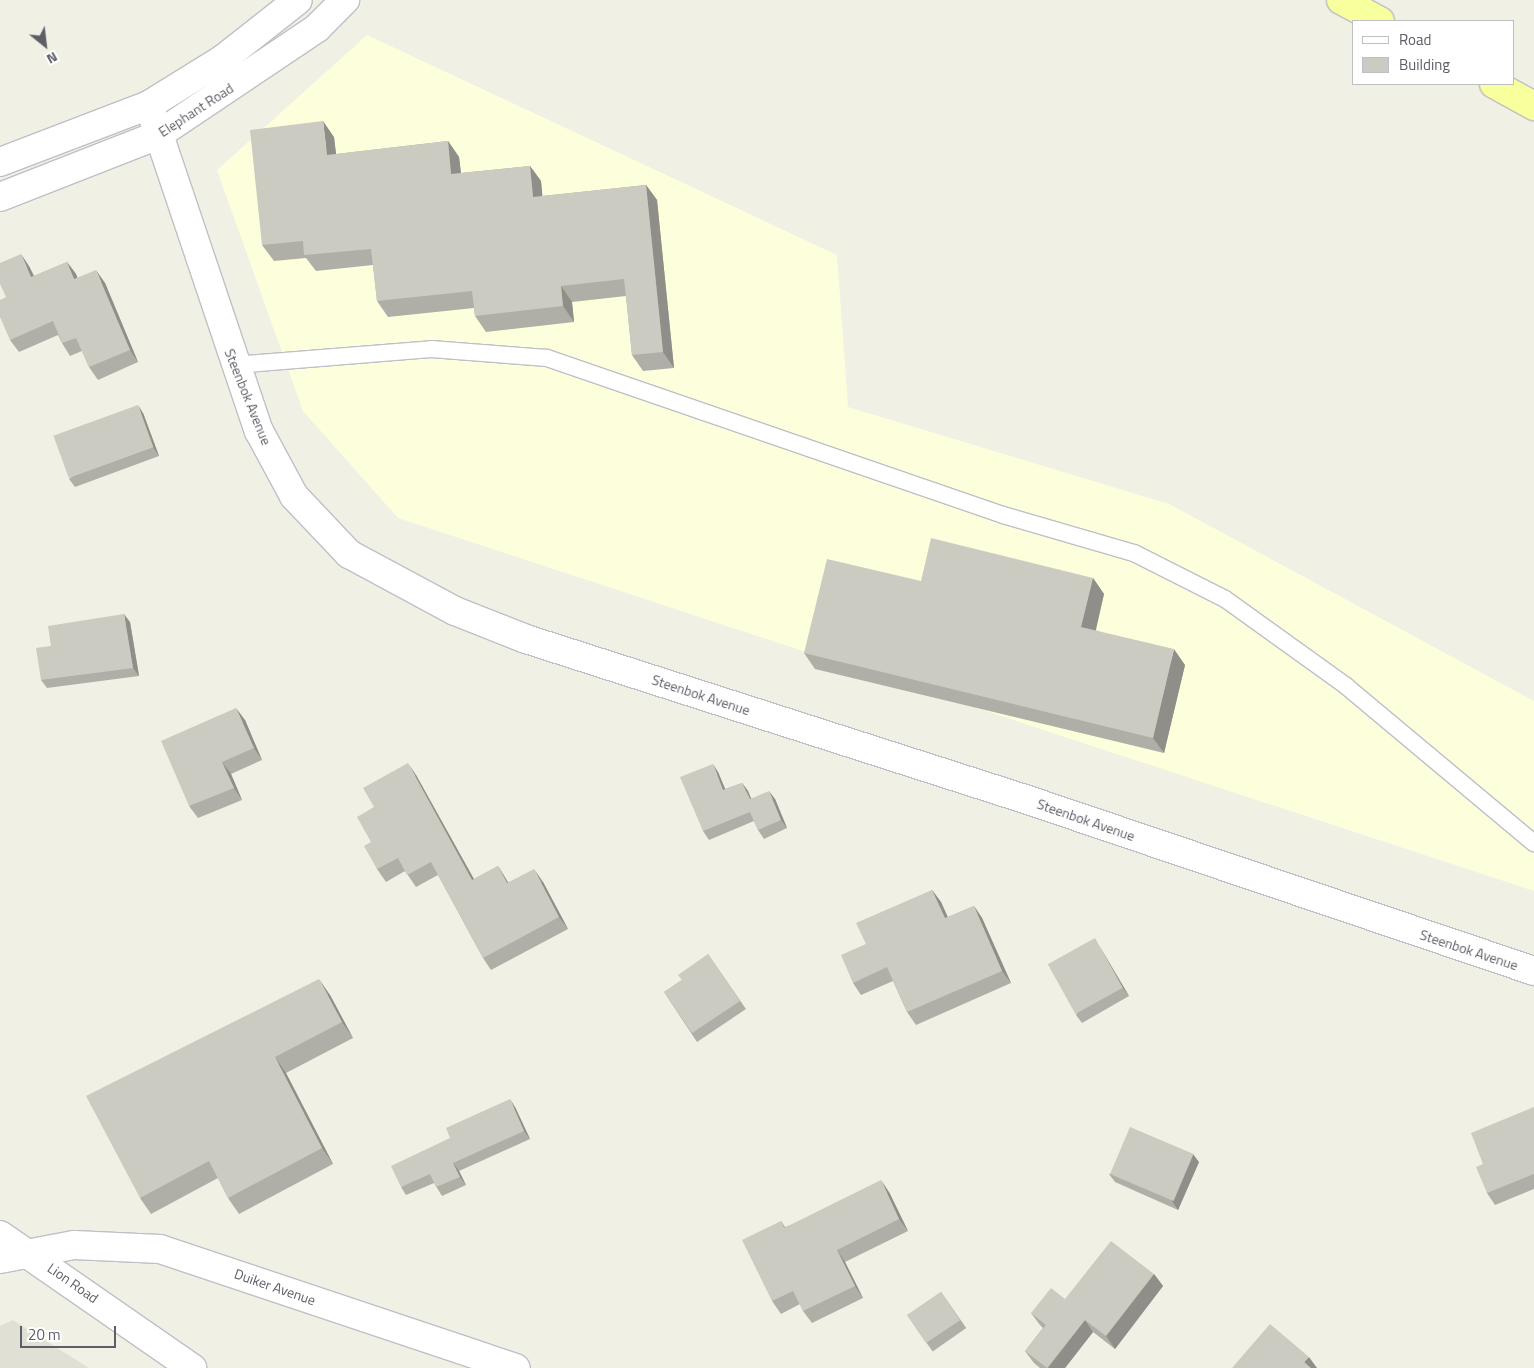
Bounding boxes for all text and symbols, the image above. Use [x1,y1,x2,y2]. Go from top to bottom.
north arrow [20,20,70,70]
legend [1352,20,1514,85]
text: Road [1399,28,1431,51]
text: N [43,47,62,70]
text: Building [1399,53,1450,76]
street label: Elephant Road [155,80,237,140]
street label: Steenbok Avenue [221,346,275,448]
street label: Steenbok Avenue [650,671,752,719]
street label: Steenbok Avenue [1035,795,1137,845]
street label: Steenbok Avenue [1418,926,1520,974]
street label: Lion Road [44,1259,102,1307]
street label: Duiker Avenue [232,1265,318,1309]
scale bar [22,1316,119,1348]
text: 20 m [28,1323,61,1346]

